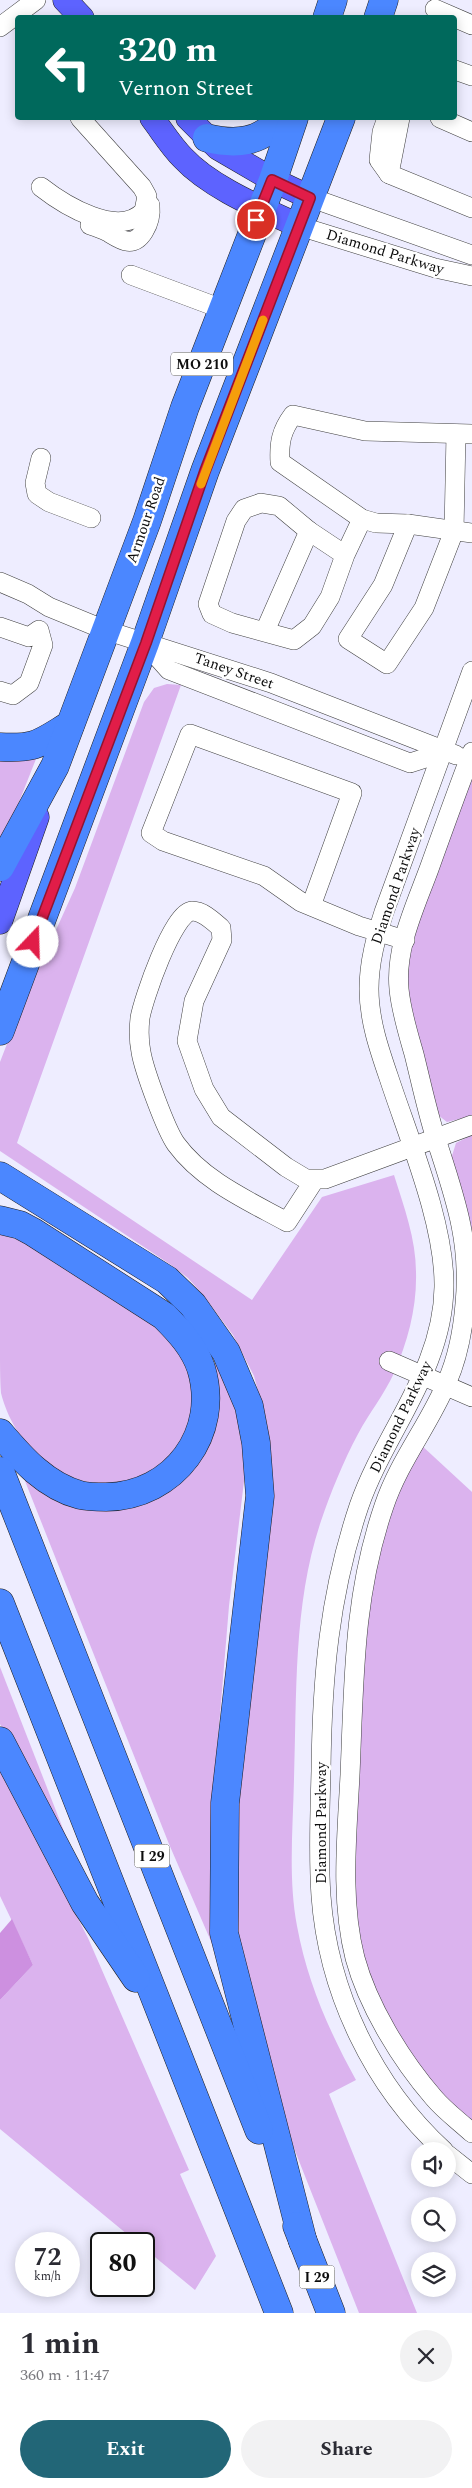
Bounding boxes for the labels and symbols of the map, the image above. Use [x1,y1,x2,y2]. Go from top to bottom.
pin [235,199,277,241]
street label: Diamond Parkway [323,223,448,281]
road number: MO 210 [171,352,233,376]
street label: Armour Road [120,474,172,566]
street label: Taney Street [191,647,277,695]
street label: Diamond Parkway [365,824,427,948]
position arrow [6,915,58,967]
street label: Diamond Parkway [364,1356,438,1477]
street label: Diamond Parkway [310,1761,333,1884]
road number: I 29 [134,1844,170,1868]
speed limit sign: 80 [90,2232,155,2297]
road number: I 29 [300,2266,334,2288]

